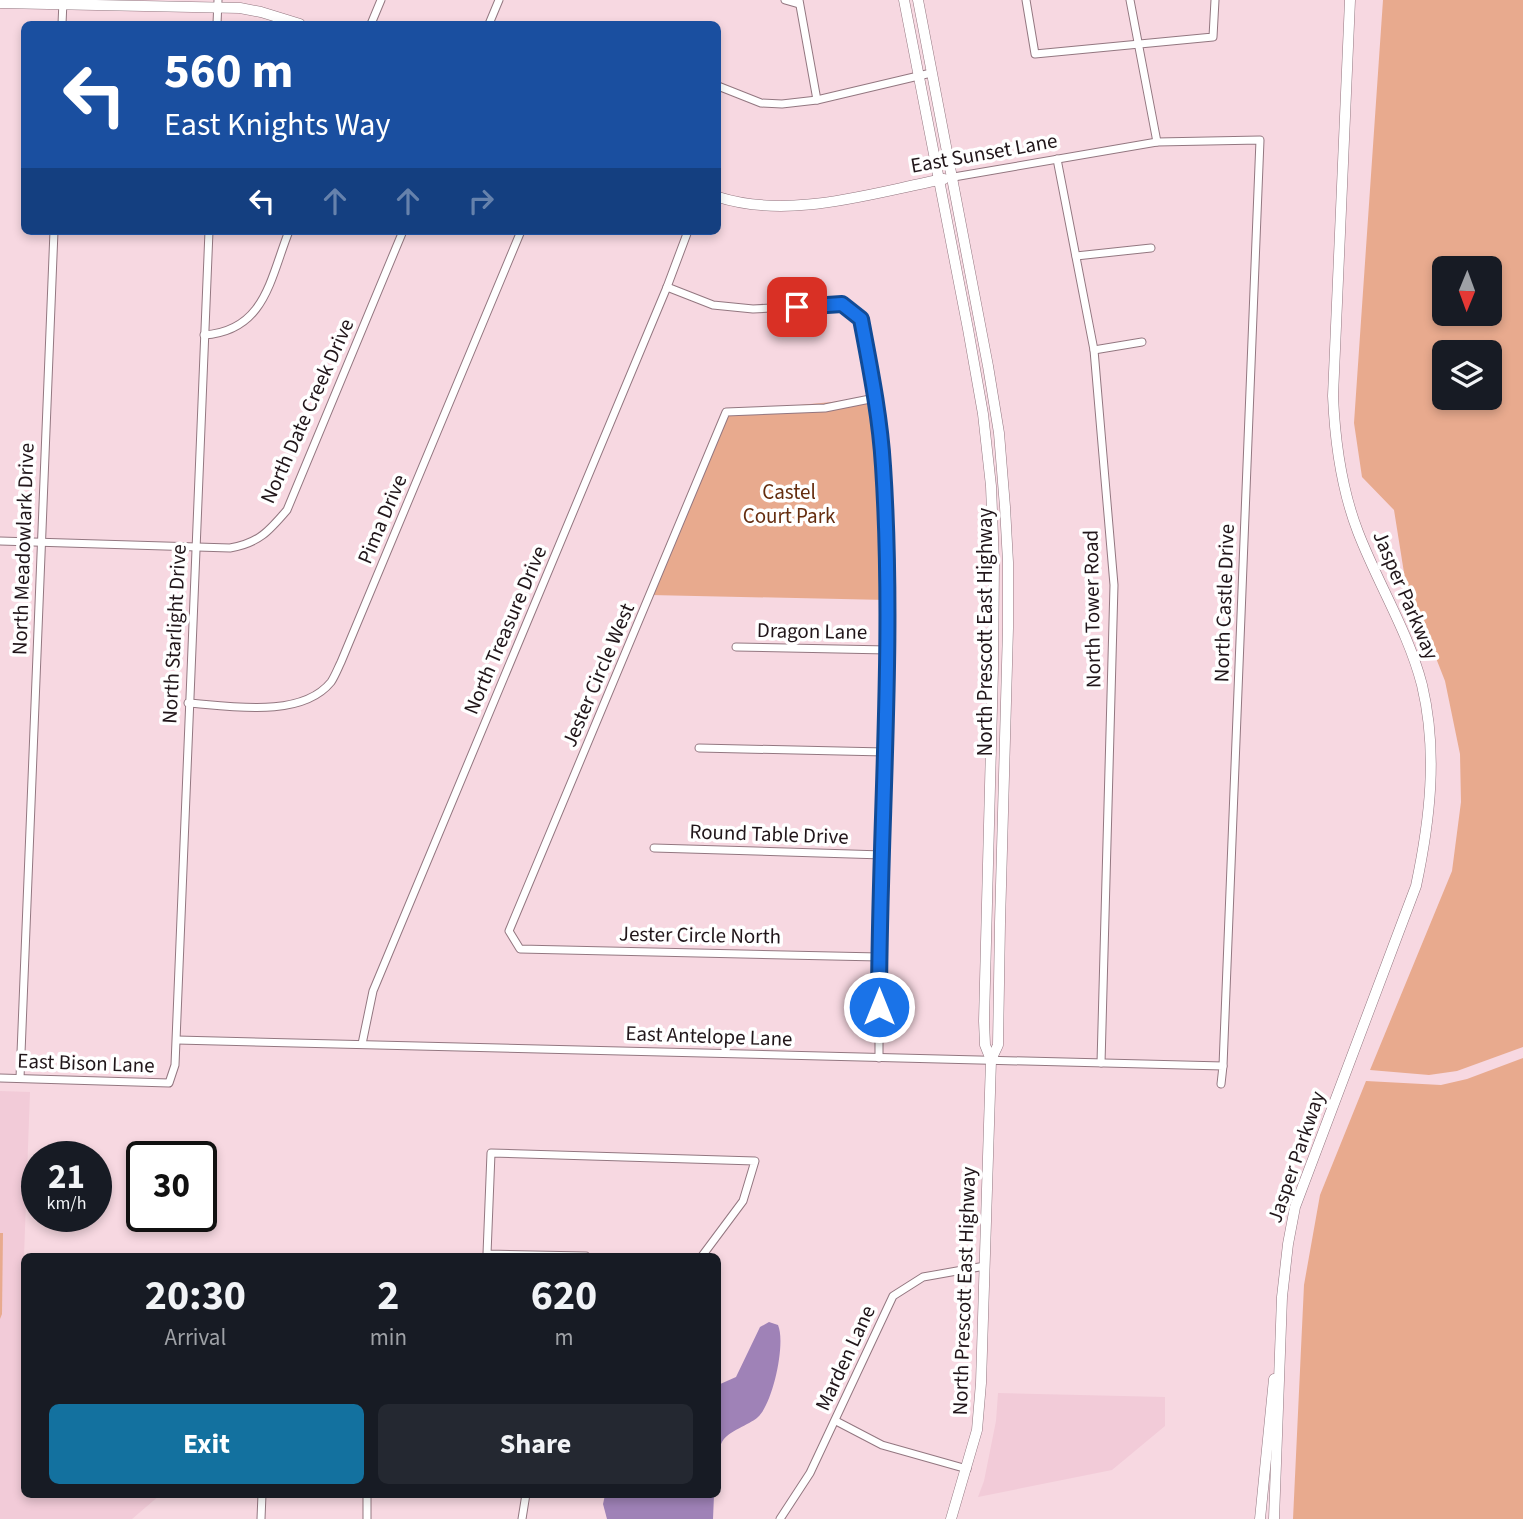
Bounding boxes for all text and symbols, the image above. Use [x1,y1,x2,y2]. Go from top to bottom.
text: 560 m [164,37,293,107]
icon: left [49,49,140,140]
text: East Knights Way [164,102,390,148]
street label: East Sunset Lane [908,125,1060,181]
icon: left [243,182,281,220]
icon: ahead [316,182,354,220]
icon: ahead [389,182,427,220]
icon: right [462,182,500,220]
north arrow [1432,256,1502,326]
map controls [1432,256,1502,410]
pin [767,277,827,337]
icon: arrive [778,288,816,326]
street label: North Date Creek Drive [253,314,361,508]
button: layers [1432,340,1502,410]
street label: North Meadowlark Drive [4,442,42,656]
street label: Pima Drive [350,470,414,568]
park label: Castel Court Park [743,477,836,531]
street label: North Prescott East Highway [970,507,1000,756]
street label: North Castle Drive [1206,523,1242,683]
street label: Jasper Parkway [1365,526,1447,664]
street label: North Tower Road [1076,530,1108,688]
street label: North Treasure Drive [456,541,554,719]
street label: North Starlight Drive [154,544,194,724]
street label: Jester Circle West [554,598,642,752]
street label: Dragon Lane [757,615,867,647]
street label: Round Table Drive [689,816,849,852]
street label: Jester Circle North [619,919,781,951]
position arrow [842,970,916,1044]
street label: East Antelope Lane [625,1018,793,1054]
street label: East Bison Lane [17,1046,155,1080]
street label: Jasper Parkway [1259,1087,1333,1227]
speed limit sign: 30 [126,1141,217,1232]
text: 21 [48,1152,85,1202]
street label: North Prescott East Highway [945,1166,983,1416]
text: km/h [47,1191,86,1216]
text: 20:30 [145,1266,246,1326]
text: 2 [377,1266,399,1326]
text: 620 [531,1266,597,1326]
street label: Marden Lane [807,1300,883,1416]
text: Arrival [164,1321,226,1354]
text: min [370,1321,407,1354]
text: m [554,1321,574,1354]
button: Exit [49,1404,364,1484]
button: Share [378,1404,693,1484]

